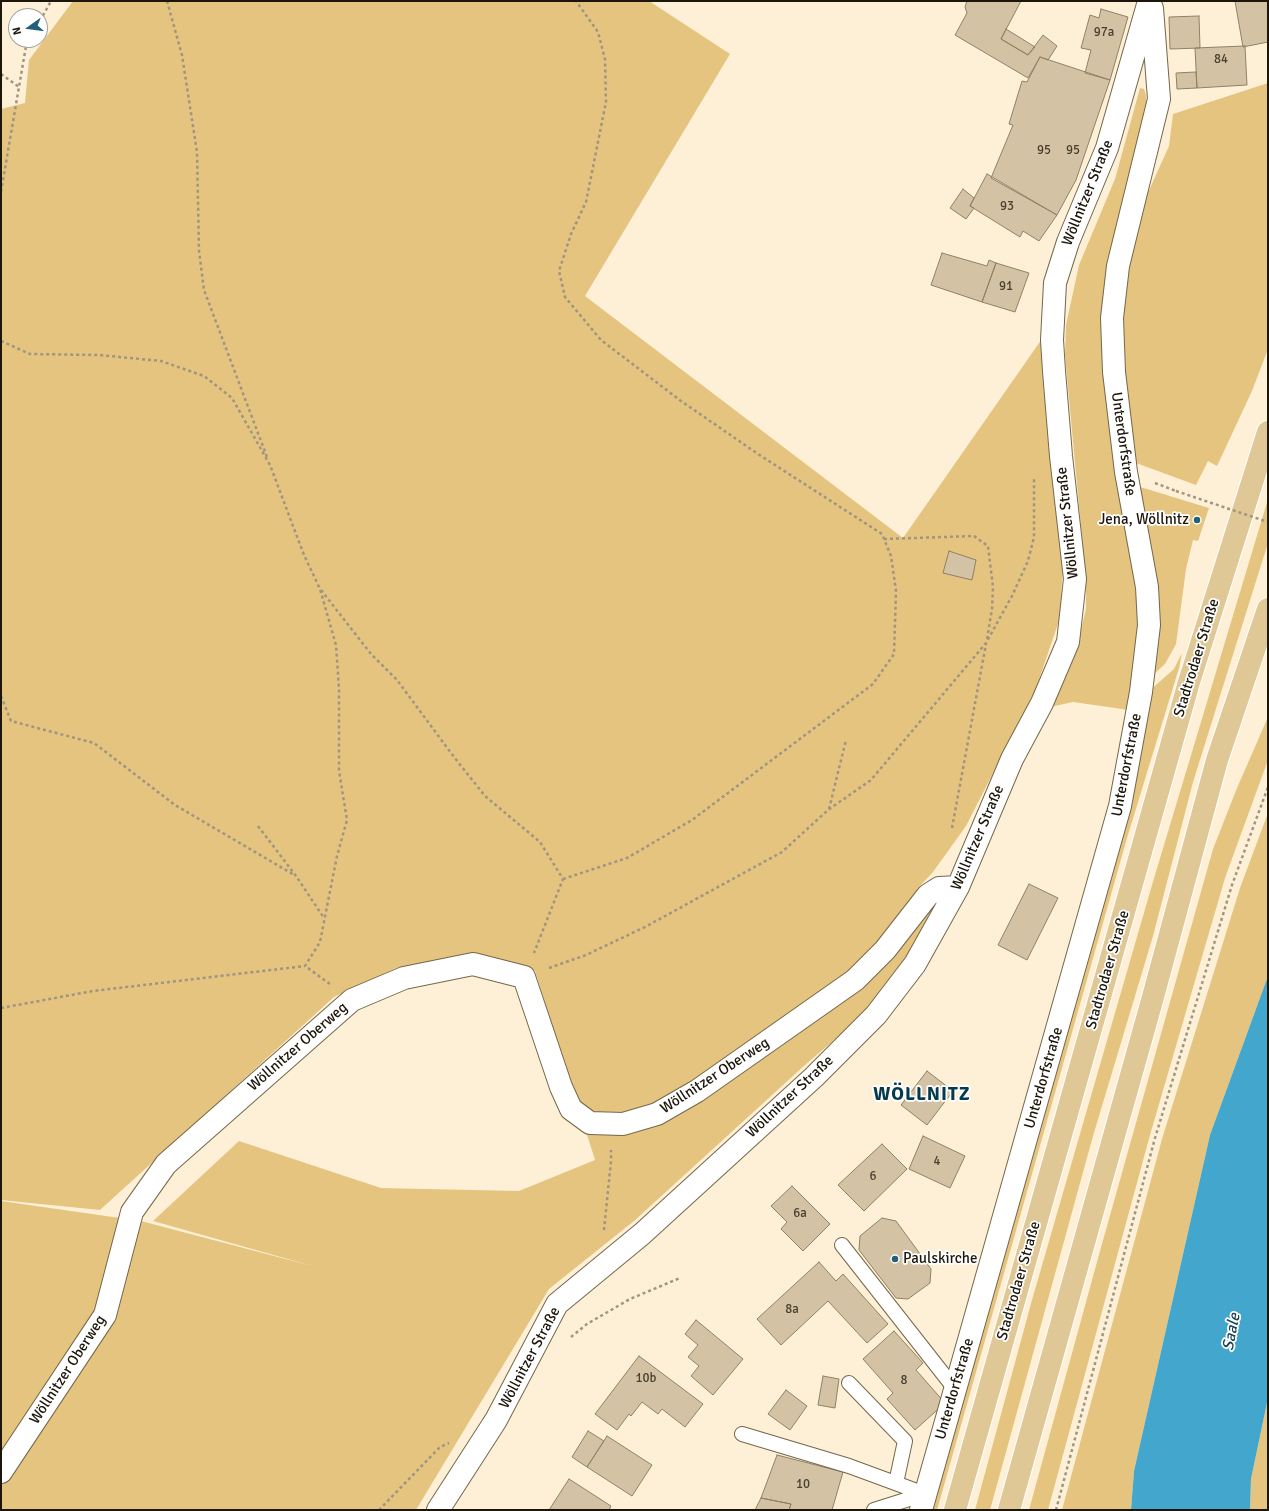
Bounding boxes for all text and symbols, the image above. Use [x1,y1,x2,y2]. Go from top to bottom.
north arrow [8,8,48,48]
text: N [10,25,24,36]
house number: 97a [1094,25,1114,41]
house number: 84 [1214,52,1228,68]
street label: Wöllnitzer Straße [1059,137,1117,249]
house number: 95 [1037,143,1051,159]
house number: 95 [1066,143,1080,159]
house number: 93 [1000,199,1014,215]
house number: 91 [999,279,1013,295]
street label: Unterdorfstraße [1107,391,1139,497]
street label: Wöllnitzer Straße [1053,466,1083,580]
place label: Jena, Wöllnitz [1099,511,1189,529]
marker: Jena, Wöllnitz [1192,515,1202,525]
street label: Stadtrodaer Straße [1170,597,1224,719]
street label: Unterdorfstraße [1108,712,1146,818]
street label: Wöllnitzer Straße [948,783,1008,893]
street label: Stadtrodaer Straße [1082,909,1134,1031]
street label: Wöllnitzer Oberweg [244,999,352,1095]
street label: Unterdorfstraße [1021,1025,1067,1131]
street label: Wöllnitzer Oberweg [657,1034,773,1118]
street label: Wöllnitzer Straße [743,1052,837,1142]
district label: WÖLLNITZ [873,1084,971,1106]
house number: 4 [933,1154,941,1170]
house number: 6 [869,1169,877,1185]
house number: 6a [793,1206,807,1222]
street label: Stadtrodaer Straße [993,1220,1045,1342]
place label: Paulskirche [903,1250,977,1268]
marker: Paulskirche [890,1254,900,1264]
house number: 8a [785,1302,799,1318]
street label: Wöllnitzer Straße [496,1304,564,1412]
street label: Wöllnitzer Oberweg [26,1312,110,1428]
water label: Saale [1219,1312,1245,1352]
street label: Unterdorfstraße [932,1336,978,1442]
house number: 10b [636,1371,656,1387]
house number: 8 [900,1373,908,1389]
house number: 10 [796,1477,810,1493]

